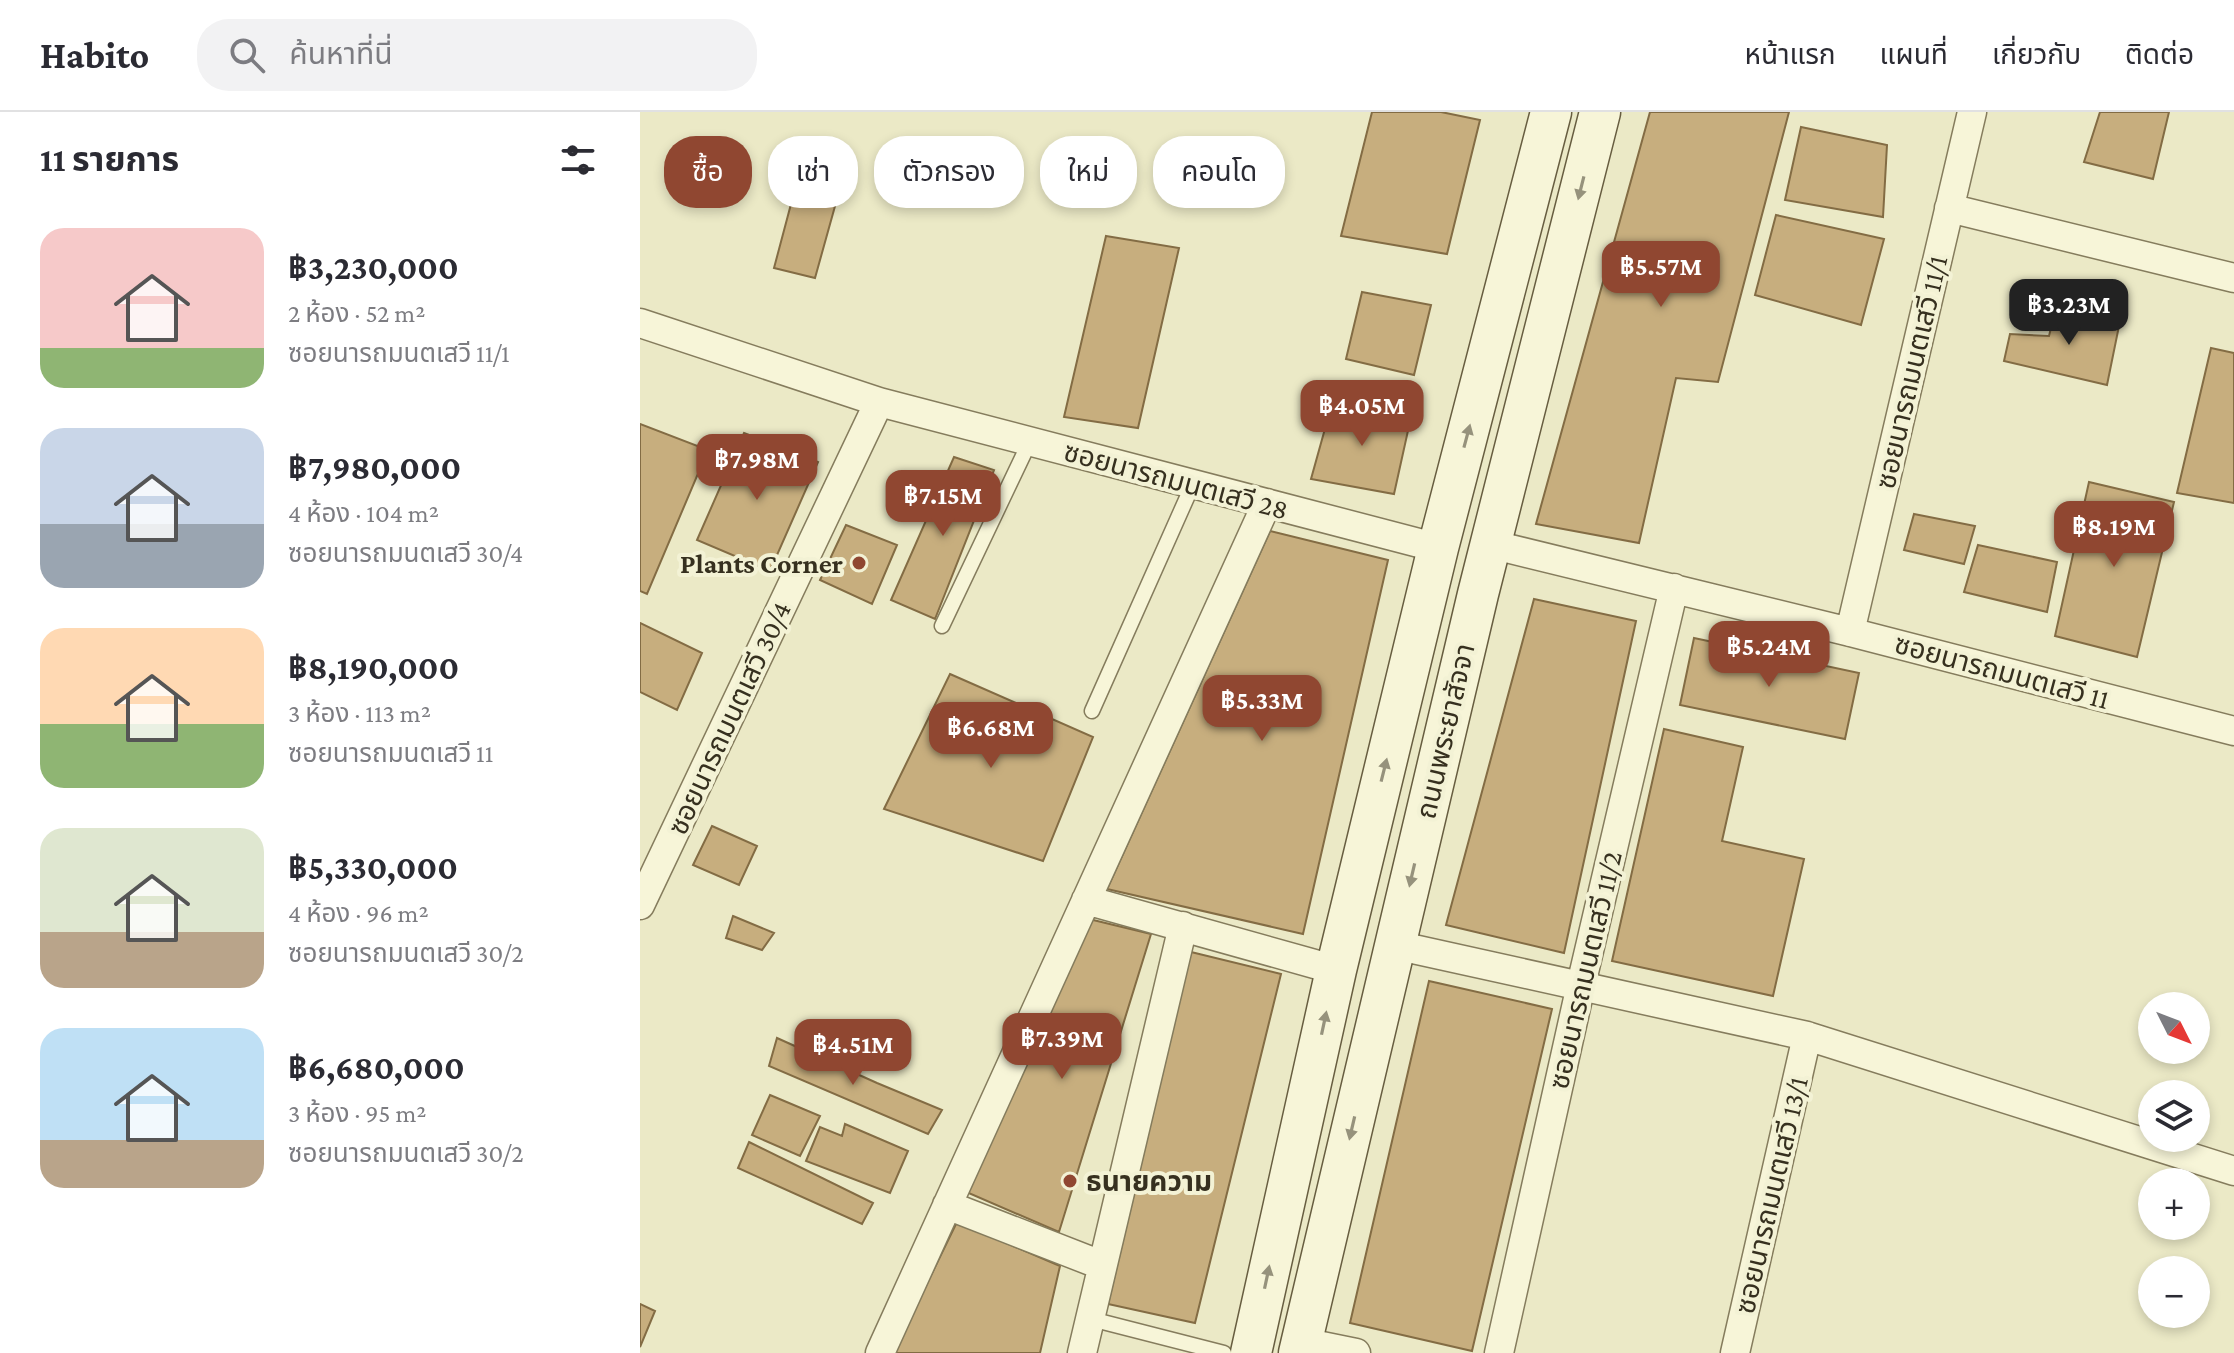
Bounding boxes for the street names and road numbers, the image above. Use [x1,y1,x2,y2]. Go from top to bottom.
street label: ซอยนารถมนตเสวี 11/1 [1870,252,1953,492]
street label: ซอยนารถมนตเสวี 28 [1060,436,1291,525]
street label: ซอยนารถมนตเสวี 30/4 [662,597,797,840]
street label: ซอยนารถมนตเสวี 11 [1891,628,2113,715]
street label: ถนนพระยาสัจจา [1410,640,1481,822]
street label: ซอยนารถมนตเสวี 11/2 [1543,848,1628,1092]
street label: ซอยนารถมนตเสวี 13/1 [1729,1073,1814,1317]

